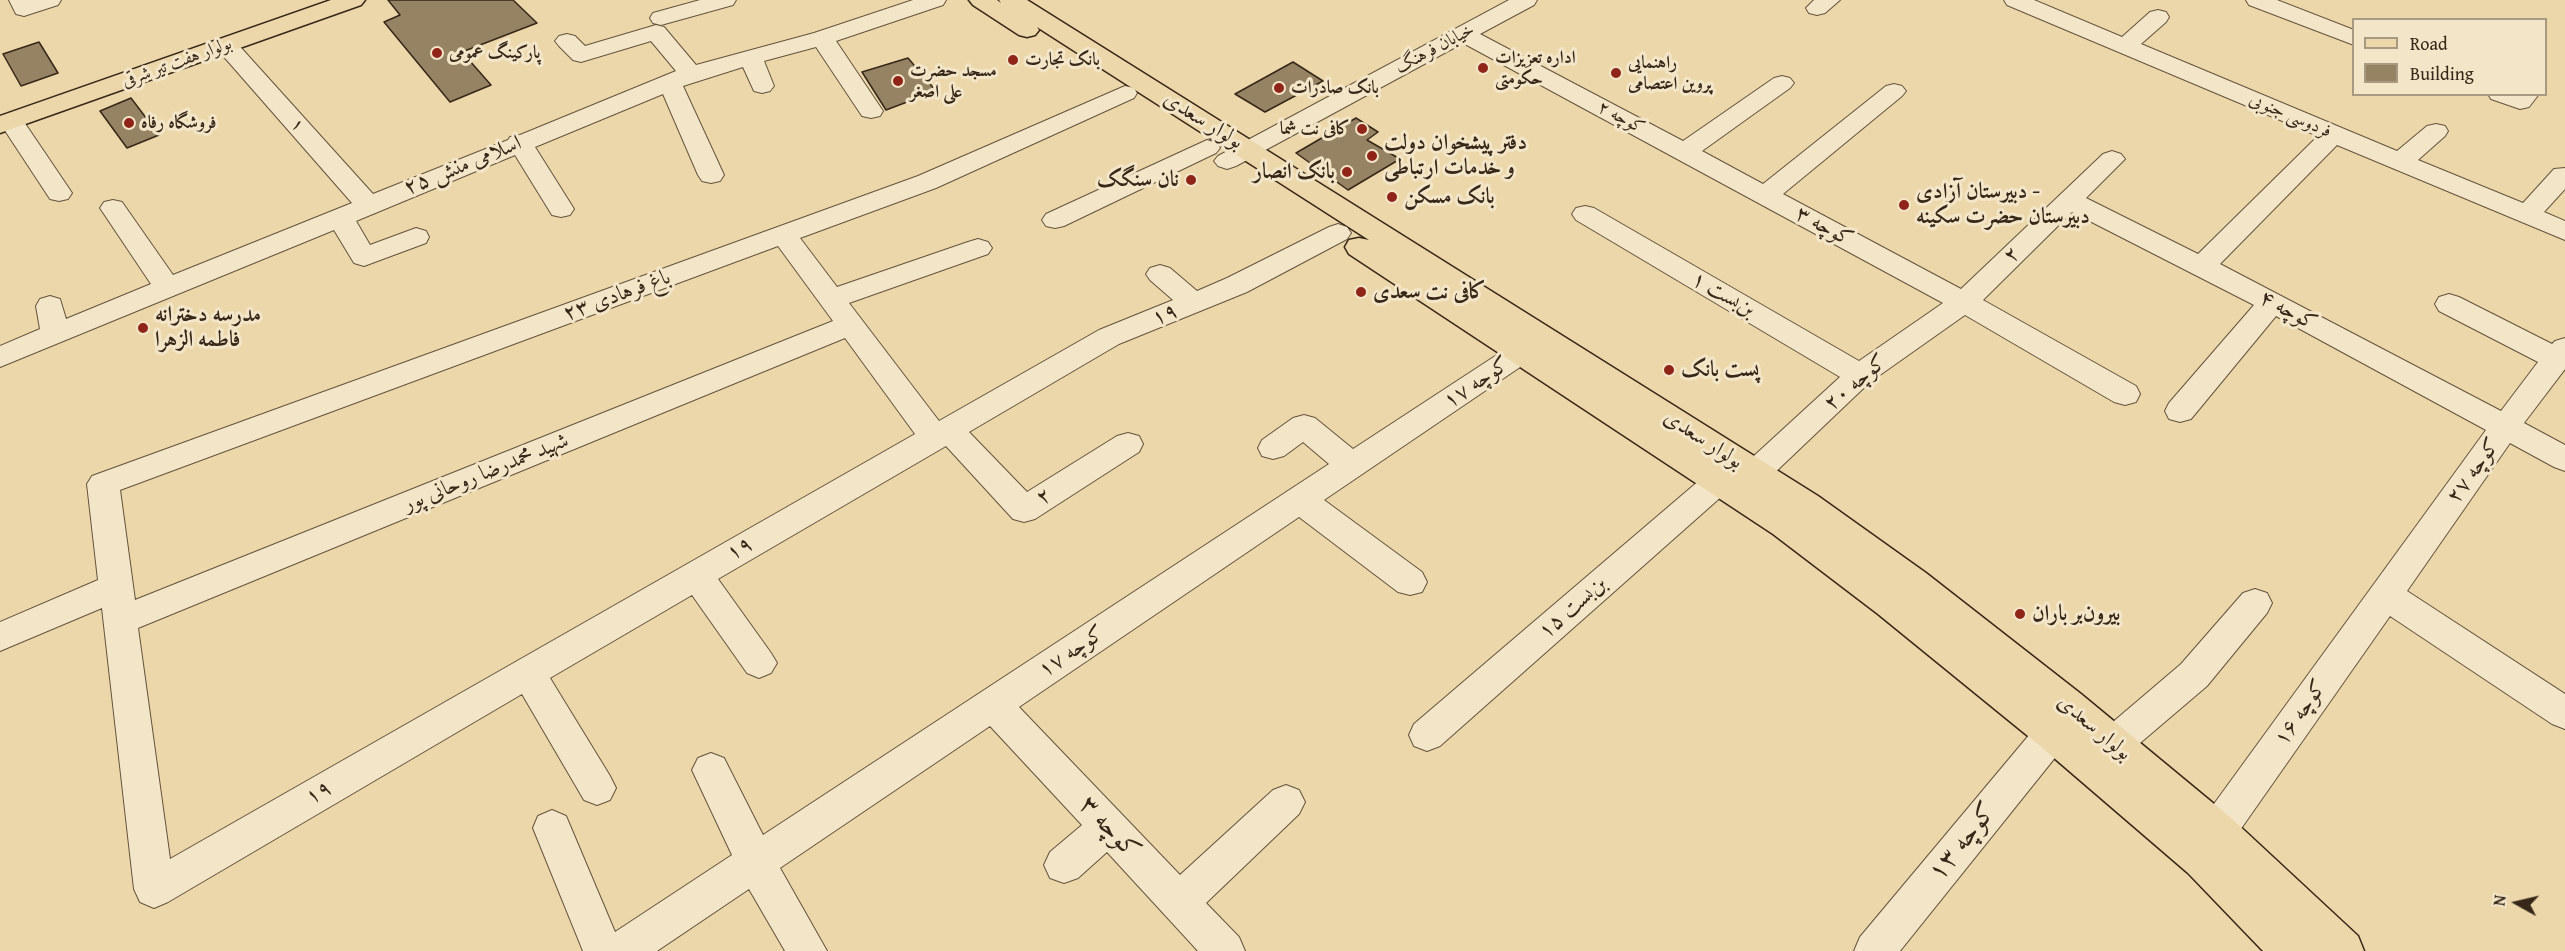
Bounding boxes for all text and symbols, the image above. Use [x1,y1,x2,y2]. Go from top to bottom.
legend [2352,18,2547,96]
street label: خیابان فرهنگ [1392,19,1478,79]
text: Road [2410,30,2448,57]
street label: بولوار هفت تیر شرقی [119,33,235,93]
place label: پارکینگ عمومی [449,42,541,64]
marker: پارکینگ عمومی [430,46,444,60]
place label: اداره تعزیزات حکومتی [1495,47,1576,90]
place label: بانک تجارت [1025,49,1100,71]
place label: راهنمایی پروین اعتصامی [1628,52,1712,94]
marker: بانک تجارت [1006,53,1020,67]
place label: مسجد حضرت علی اصغر [910,60,997,103]
text: Building [2410,60,2474,87]
marker: اداره تعزیزات حکومتی [1476,61,1490,75]
marker: راهنمایی پروین اعتصامی [1609,66,1623,80]
marker: مسجد حضرت علی اصغر [891,74,905,88]
place label: بانک صادرات [1291,77,1379,99]
marker: بانک صادرات [1272,81,1286,95]
street label: بولوار سعدی [1158,86,1248,156]
street label: فردوسی جنوبی [2246,89,2334,143]
street label: کوچه ۲ [1594,97,1648,139]
place label: فروشگاه رفاه [141,112,217,134]
street label: ۱ [285,114,309,136]
marker: فروشگاه رفاه [122,116,136,130]
place label: کافی نت شما [1280,118,1350,140]
marker: کافی نت شما [1355,122,1369,136]
street label: اسلامی منش ۲۵ [400,130,526,202]
place label: دفتر پیشخوان دولت و خدمات ارتباطی [1384,130,1527,182]
marker: دفتر پیشخوان دولت و خدمات ارتباطی [1365,149,1379,163]
place label: بانک انصار [1253,159,1335,185]
marker: بانک انصار [1340,165,1354,179]
place label: نان سنگک [1097,167,1179,193]
marker: نان سنگک [1184,173,1198,187]
place label: دبیرستان آزادی - دبیرستان حضرت سکینه [1916,179,2090,230]
place label: بانک مسکن [1404,184,1495,210]
marker: بانک مسکن [1385,190,1399,204]
marker: دبیرستان آزادی - دبیرستان حضرت سکینه [1897,198,1911,212]
street label: کوچه ۳ [1791,201,1857,253]
street label: ۲ [1998,241,2026,269]
street label: باغ فرهادی ۲۳ [560,264,674,328]
street label: بن‌بست ۱ [1686,266,1760,324]
place label: کافی نت سعدی [1373,279,1486,305]
marker: کافی نت سعدی [1354,285,1368,299]
street label: کوچه ۴ [2255,285,2321,337]
street label: ۱۹ [1148,298,1182,332]
place label: مدرسه دخترانه فاطمه الزهرا [155,302,261,354]
marker: مدرسه دخترانه فاطمه الزهرا [136,321,150,335]
street label: کوچه ۲۰ [1819,349,1893,417]
street label: کوچه ۱۷ [1439,351,1515,415]
place label: پست بانک [1681,357,1759,383]
marker: پست بانک [1662,363,1676,377]
street label: بولوار سعدی [1658,405,1748,475]
street label: شهید محمدرضا روحانی پور [399,428,573,518]
street label: کوچه ۲۷ [2441,433,2507,509]
street label: ۲ [1032,482,1056,512]
street label: ۱۹ [722,531,758,567]
street label: بن‌بست ۱۵ [1533,571,1613,645]
place label: بیرون‌بر باران [2032,601,2120,627]
marker: بیرون‌بر باران [2013,607,2027,621]
street label: کوچه ۱۷ [1034,620,1110,684]
street label: کوچه ۱۶ [2269,675,2333,751]
street label: بولوار سعدی [2051,689,2137,767]
street label: ۱۹ [301,775,337,811]
street label: کوچه ۳ [1071,789,1147,867]
street label: کوچه ۱۳ [1922,796,2004,888]
north arrow [2487,873,2547,933]
text: N [2487,894,2512,907]

